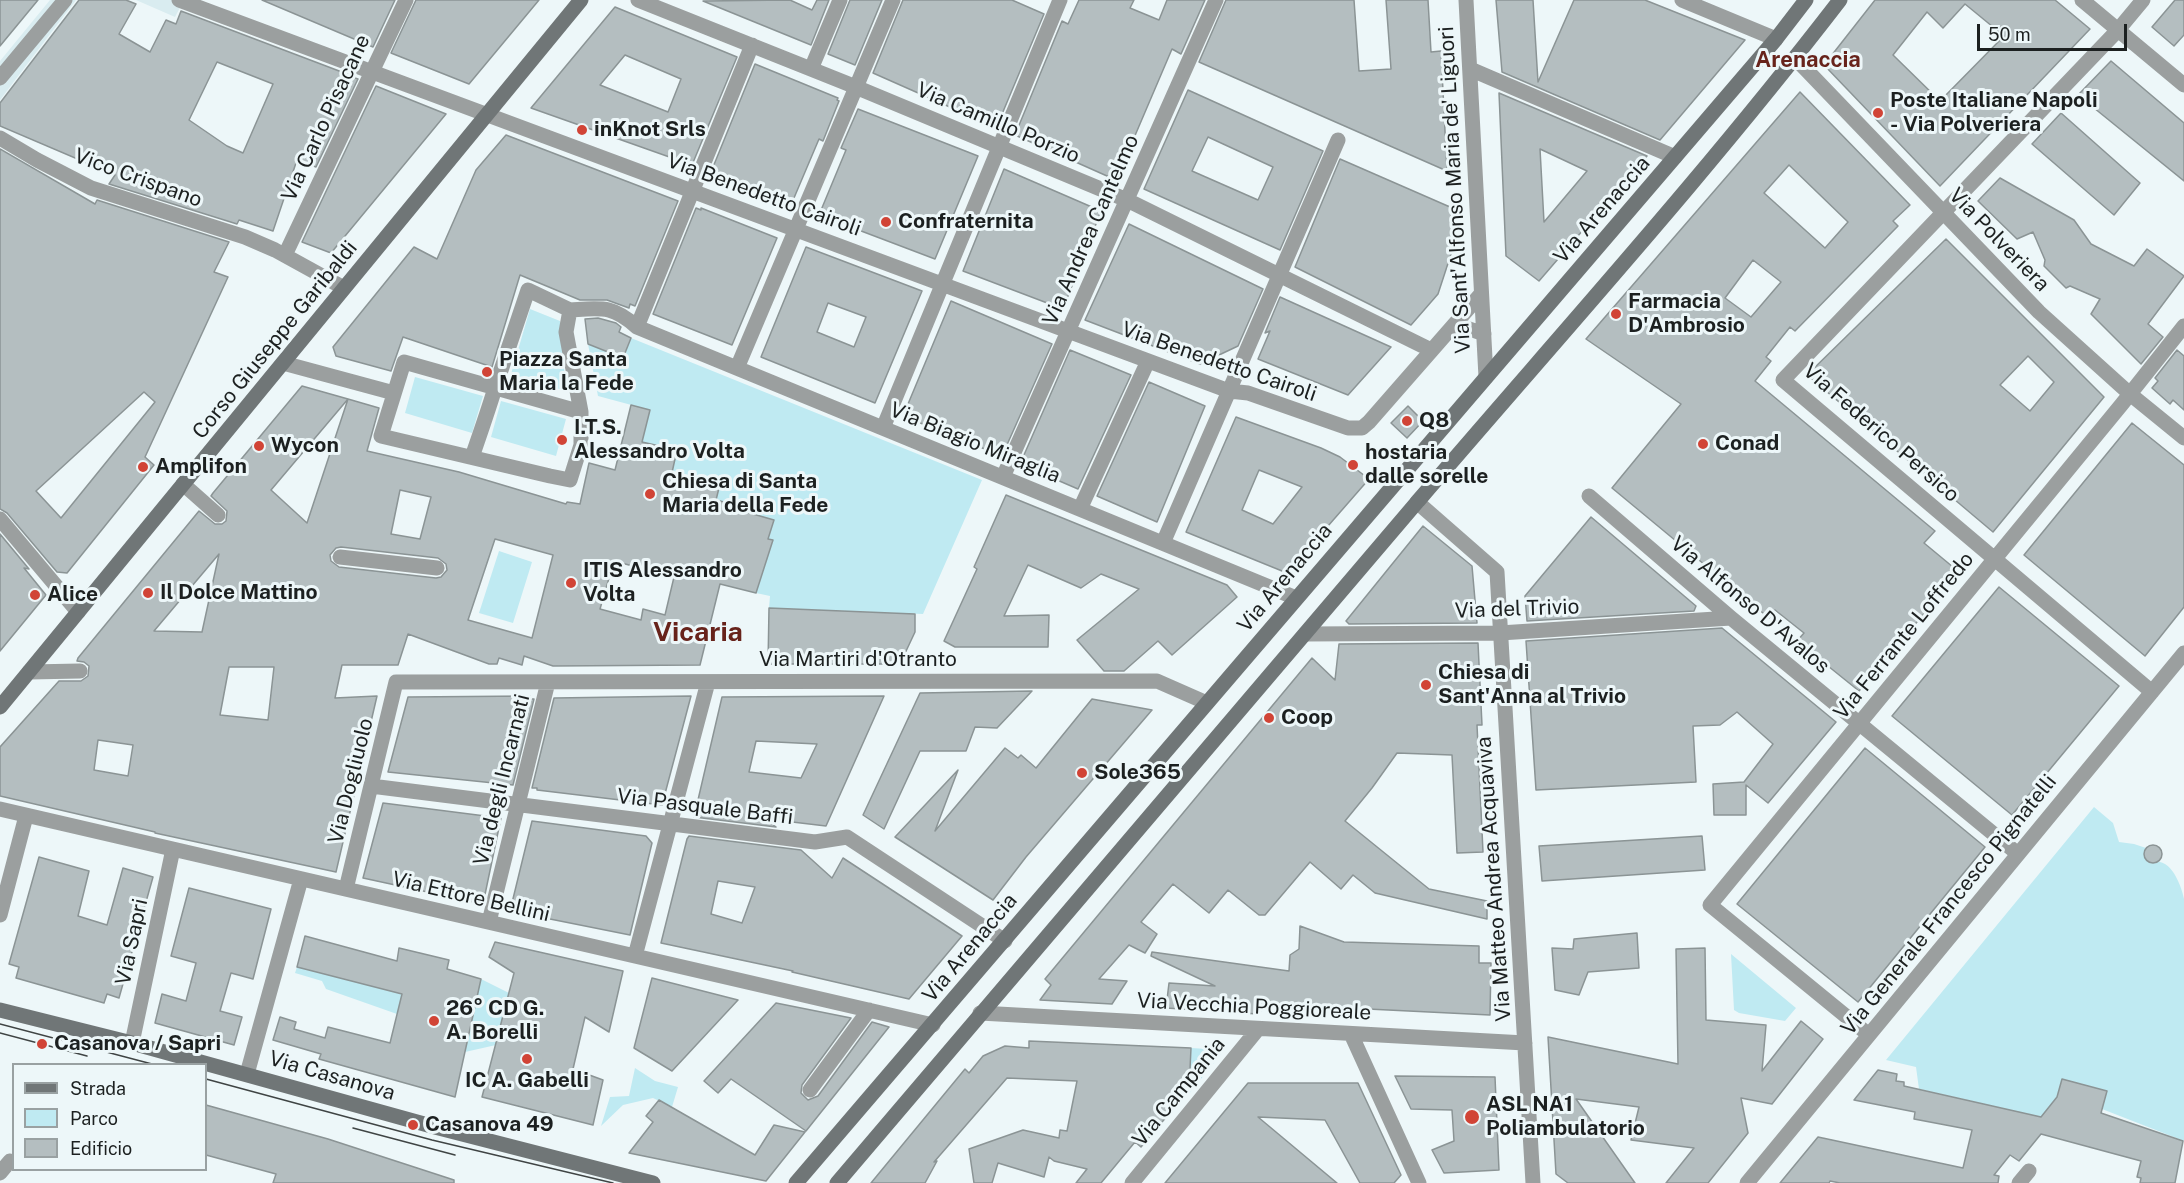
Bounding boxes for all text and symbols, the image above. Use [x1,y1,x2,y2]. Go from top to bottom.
scale bar [1980,12,2130,50]
text: 50 m [1988,24,2031,45]
street label: Via Sant'Alfonso Maria de' Liguori [1434,26,1476,354]
street label: Via Carlo Pisacane [276,31,376,205]
district label: Arenaccia [1755,47,1861,73]
street label: Via Camillo Porzio [913,77,1083,169]
place label: Poste Italiane Napoli - Via Polveriera [1890,88,2098,138]
marker: Poste Italiane Napoli - Via Polveriera [1871,106,1885,120]
place label: inKnot Srls [594,117,706,143]
marker: inKnot Srls [575,123,589,137]
street label: Via Andrea Cantelmo [1038,131,1144,329]
street label: Vico Crispano [71,143,205,213]
street label: Via Benedetto Cairoli [664,148,864,242]
street label: Via Arenaccia [1549,151,1655,269]
street label: Via Polveriera [1943,183,2055,297]
place label: Confraternita [898,209,1034,235]
marker: Confraternita [879,215,893,229]
street label: Corso Giuseppe Garibaldi [187,236,363,444]
place label: Farmacia D'Ambrosio [1628,289,1745,339]
marker: Farmacia D'Ambrosio [1609,307,1623,321]
street label: Via Benedetto Cairoli [1118,317,1320,407]
place label: Piazza Santa Maria la Fede [499,347,634,397]
street label: Via Federico Persico [1798,358,1964,508]
marker: Piazza Santa Maria la Fede [480,365,494,379]
street label: Via Biagio Miraglia [886,397,1064,489]
place label: Q8 [1419,408,1449,434]
marker: Q8 [1400,414,1414,428]
place label: I.T.S. Alessandro Volta [574,415,745,465]
place label: Conad [1715,431,1779,457]
place label: Wycon [271,433,339,459]
marker: I.T.S. Alessandro Volta [555,433,569,447]
marker: Conad [1696,437,1710,451]
marker: Wycon [252,439,266,453]
place label: hostaria dalle sorelle [1365,440,1488,490]
place label: Amplifon [155,454,247,480]
marker: hostaria dalle sorelle [1346,458,1360,472]
marker: Amplifon [136,460,150,474]
place label: Chiesa di Santa Maria della Fede [662,469,828,519]
marker: Chiesa di Santa Maria della Fede [643,487,657,501]
street label: Via Arenaccia [1232,519,1338,637]
street label: Via Alfonso D'Avalos [1665,531,1835,679]
street label: Via Ferrante Loffredo [1829,547,1979,725]
place label: ITIS Alessandro Volta [583,558,742,608]
marker: ITIS Alessandro Volta [564,576,578,590]
place label: Il Dolce Mattino [160,580,318,606]
place label: Alice [47,582,98,608]
marker: Il Dolce Mattino [141,586,155,600]
marker: Alice [28,588,42,602]
street label: Via del Trivio [1454,594,1580,624]
district label: Vicaria [653,617,743,649]
street label: Via Martiri d'Otranto [759,647,957,673]
place label: Chiesa di Sant'Anna al Trivio [1438,660,1626,710]
marker: Chiesa di Sant'Anna al Trivio [1419,678,1433,692]
street label: Via degli Incarnati [469,692,535,868]
place label: Coop [1281,705,1333,731]
marker: Coop [1262,711,1276,725]
street label: Via Dogliuolo [323,716,379,846]
street label: Via Matteo Andrea Acquaviva [1471,736,1517,1022]
place label: Sole365 [1094,760,1181,786]
marker: Sole365 [1075,766,1089,780]
street label: Via Generale Francesco Pignatelli [1836,770,2062,1040]
street label: Via Pasquale Baffi [616,784,794,830]
street label: Via Ettore Bellini [390,867,552,927]
street label: Via Arenaccia [917,889,1023,1007]
street label: Via Sapri [111,897,153,987]
street label: Via Vecchia Poggioreale [1136,988,1372,1026]
place label: 26° CD G. A. Borelli [446,996,544,1046]
marker: 26° CD G. A. Borelli [427,1014,441,1028]
place label: Casanova / Sapri [54,1031,221,1057]
street label: Via Campania [1127,1032,1231,1152]
marker: Casanova / Sapri [35,1037,49,1051]
street label: Via Casanova [266,1046,398,1106]
marker: IC A. Gabelli [520,1052,534,1066]
legend [12,1063,207,1171]
place label: IC A. Gabelli [465,1068,589,1094]
text: Strada [70,1078,126,1099]
place label: ASL NA1 Poliambulatorio [1486,1092,1645,1142]
text: Parco [70,1108,118,1129]
marker: ASL NA1 Poliambulatorio [1463,1108,1481,1126]
place label: Casanova 49 [425,1112,554,1138]
marker: Casanova 49 [406,1118,420,1132]
text: Edificio [70,1138,132,1159]

